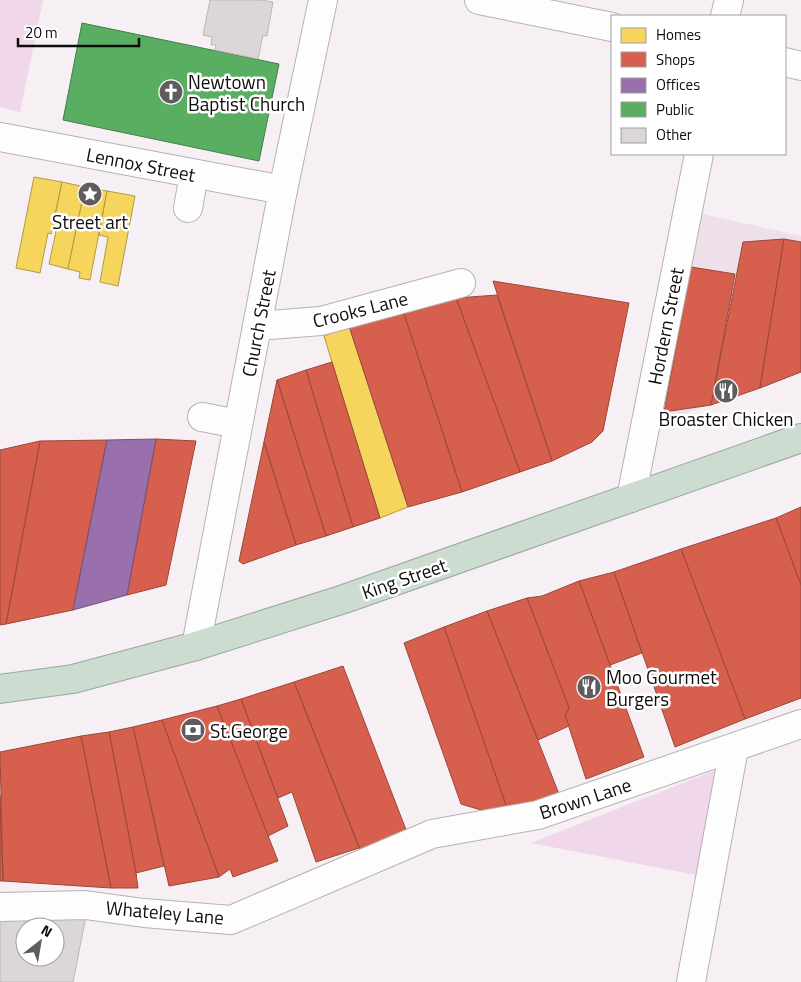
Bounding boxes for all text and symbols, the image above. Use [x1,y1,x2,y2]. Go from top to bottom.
scale bar [18,15,139,47]
legend [611,15,786,155]
text: 20 m [25,21,58,44]
text: Homes [656,23,701,46]
text: Shops [656,48,695,71]
place label: Newtown Baptist Church [188,67,305,118]
text: Offices [656,73,700,96]
church icon: Newtown Baptist Church [158,79,184,105]
text: Public [656,98,694,121]
text: Other [656,123,692,146]
street label: Lennox Street [84,139,198,189]
place icon: Street art [77,181,103,207]
place label: Street art [52,207,128,236]
street label: Hordern Street [639,265,691,387]
street label: Church Street [233,267,283,379]
street label: Crooks Lane [309,283,411,335]
restaurant icon: Broaster Chicken [713,378,739,404]
place label: Broaster Chicken [658,404,794,433]
street label: King Street [358,550,451,606]
place label: Moo Gourmet Burgers [606,662,717,713]
restaurant icon: Moo Gourmet Burgers [576,674,602,700]
place label: St.George [210,716,288,745]
bank icon: St.George [180,717,206,743]
street label: Brown Lane [535,769,635,827]
street label: Whateley Lane [105,892,225,932]
north arrow [15,917,65,967]
text: N [37,919,57,942]

